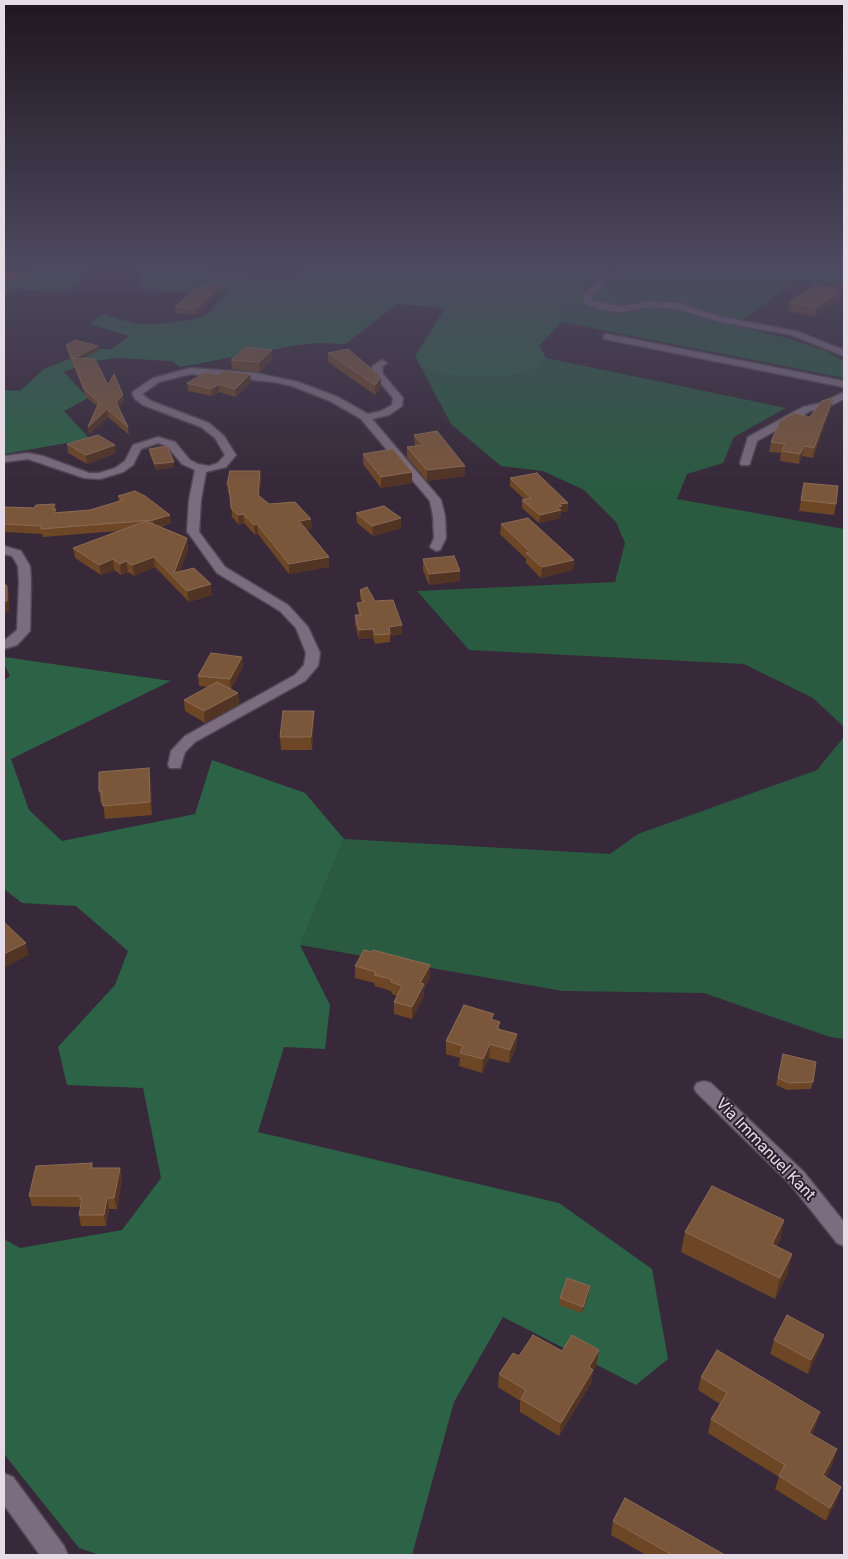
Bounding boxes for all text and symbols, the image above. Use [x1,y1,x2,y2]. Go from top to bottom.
street label: Via Immanuel Kant [711,1095,819,1205]

